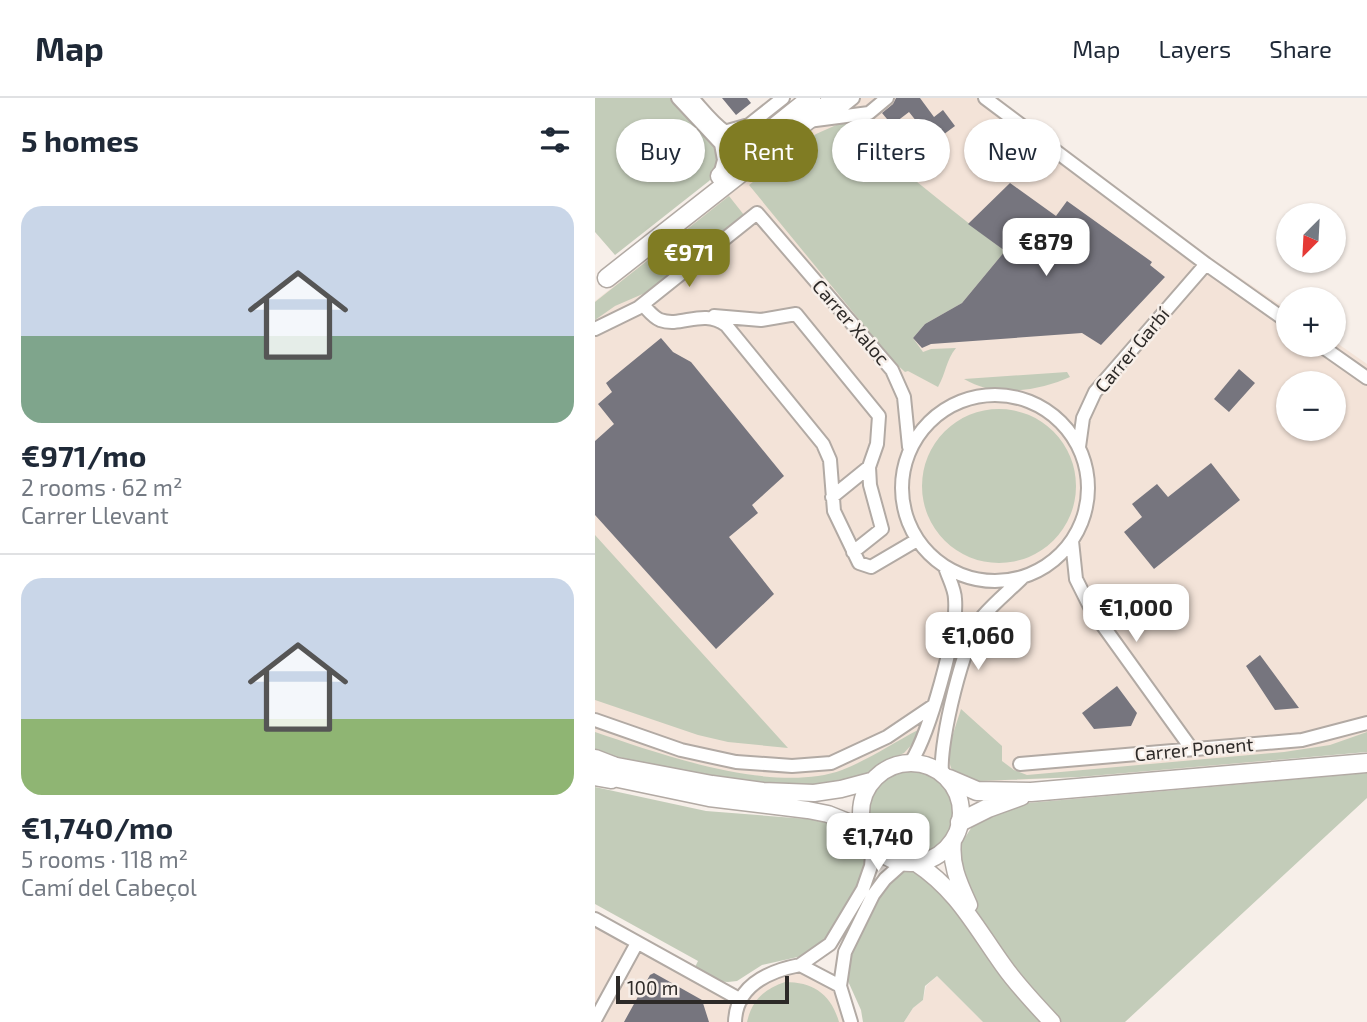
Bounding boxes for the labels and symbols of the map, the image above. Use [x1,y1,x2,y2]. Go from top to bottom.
north arrow [1276,203,1346,273]
pin: €879 [1005,218,1087,278]
pin: €971 [648,230,730,289]
street label: Carrer Xaloc [808,274,895,369]
street label: Carrer Garbí [1090,302,1174,397]
pin: €1,000 [1079,584,1193,644]
pin: €1,060 [921,612,1035,672]
street label: Carrer Ponent [1134,732,1254,765]
pin: €1,740 [821,814,935,873]
scale bar [616,973,789,1005]

